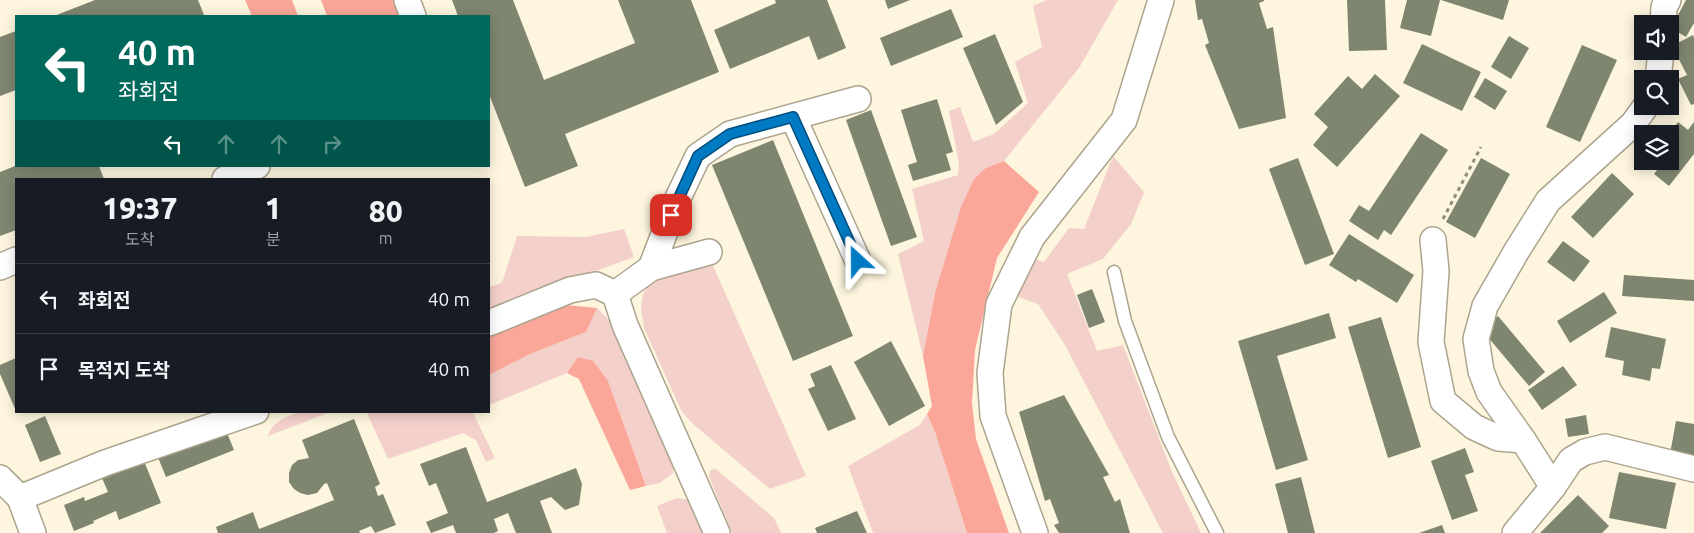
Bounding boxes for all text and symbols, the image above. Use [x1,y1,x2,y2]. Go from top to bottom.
map controls [1634,15,1679,170]
button: sound [1634,15,1679,60]
text: 40 m [118,32,196,72]
icon: left [35,35,100,100]
button: search [1634,70,1679,115]
text: 좌회전 [118,78,179,103]
button: layers [1634,125,1679,170]
icon: left [159,130,187,158]
icon: ahead [212,130,240,158]
icon: ahead [265,130,293,158]
icon: right [318,130,346,158]
text: 19:37 [102,191,177,225]
text: 1 [265,191,282,225]
text: 80 [369,194,403,228]
pin [650,194,692,236]
icon: arrive [657,201,685,229]
text: m [379,229,393,247]
text: 도착 [125,230,155,248]
text: 분 [266,230,280,248]
position arrow [831,234,883,286]
icon: left [35,285,63,313]
text: 40 m [428,288,470,310]
text: 좌회전 [78,289,130,311]
icon: arrive [35,355,63,383]
text: 40 m [428,358,470,380]
text: 목적지 도착 [78,359,170,381]

